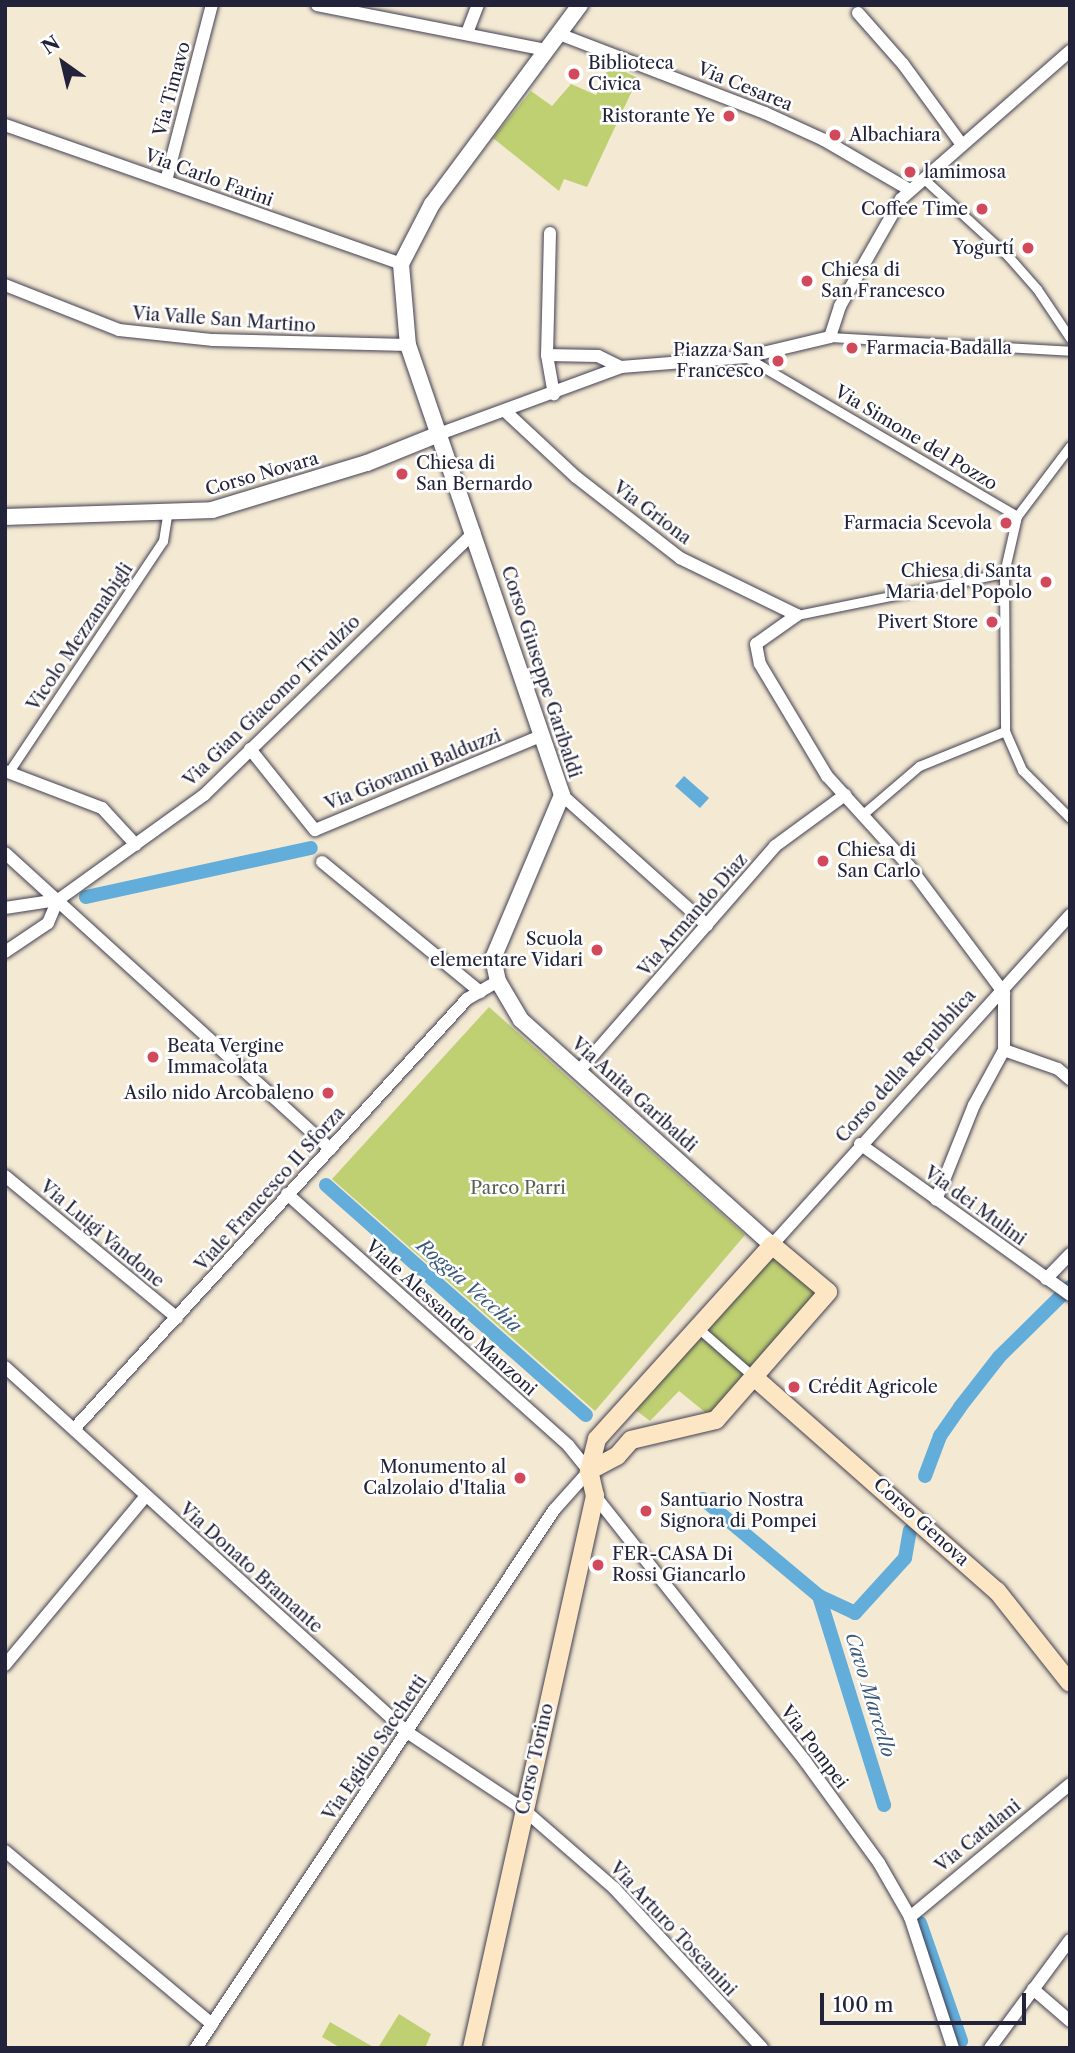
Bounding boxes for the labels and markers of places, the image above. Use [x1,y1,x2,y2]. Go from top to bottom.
place label: Biblioteca Civica [588,53,674,96]
marker: Biblioteca Civica [566,66,582,82]
place label: Ristorante Ye [601,105,715,127]
marker: Ristorante Ye [721,108,737,124]
place label: Albachiara [849,124,941,146]
marker: Albachiara [827,127,843,143]
place label: lamimosa [924,161,1006,183]
marker: lamimosa [902,164,918,180]
place label: Coffee Time [861,198,968,220]
marker: Coffee Time [974,201,990,217]
place label: Yogurtí [952,237,1014,259]
marker: Yogurtí [1020,240,1036,256]
place label: Chiesa di San Francesco [821,260,945,302]
marker: Chiesa di San Francesco [799,273,815,289]
place label: Farmacia Badalla [866,337,1012,359]
place label: Piazza San Francesco [673,340,764,382]
marker: Farmacia Badalla [844,340,860,356]
marker: Piazza San Francesco [770,353,786,369]
place label: Chiesa di San Bernardo [416,453,533,496]
marker: Chiesa di San Bernardo [394,466,410,482]
place label: Farmacia Scevola [843,512,992,534]
marker: Farmacia Scevola [998,515,1014,531]
place label: Chiesa di Santa Maria del Popolo [885,561,1032,604]
marker: Chiesa di Santa Maria del Popolo [1038,574,1054,590]
place label: Pivert Store [877,611,978,633]
marker: Pivert Store [984,614,1000,630]
place label: Chiesa di San Carlo [837,840,921,882]
marker: Chiesa di San Carlo [815,853,831,869]
place label: Scuola elementare Vidari [429,929,583,972]
marker: Scuola elementare Vidari [589,942,605,958]
place label: Beata Vergine Immacolata [167,1036,285,1078]
marker: Beata Vergine Immacolata [145,1049,161,1065]
place label: Asilo nido Arcobaleno [123,1082,314,1104]
marker: Asilo nido Arcobaleno [320,1085,336,1101]
place label: Crédit Agricole [808,1376,939,1398]
marker: Crédit Agricole [786,1379,802,1395]
place label: Monumento al Calzolaio d'Italia [363,1457,506,1500]
marker: Monumento al Calzolaio d'Italia [512,1470,528,1486]
place label: Santuario Nostra Signora di Pompei [660,1490,817,1532]
marker: Santuario Nostra Signora di Pompei [638,1503,654,1519]
place label: FER-CASA Di Rossi Giancarlo [612,1544,746,1586]
marker: FER-CASA Di Rossi Giancarlo [590,1557,606,1573]

